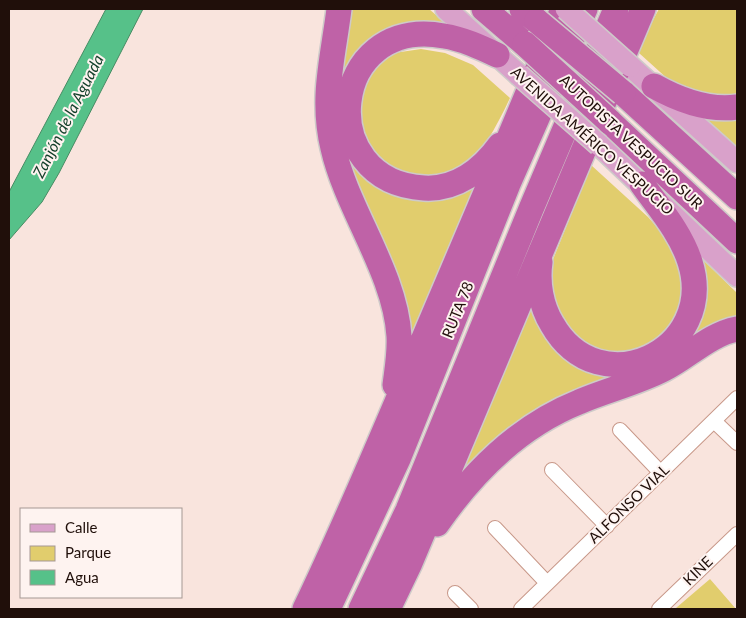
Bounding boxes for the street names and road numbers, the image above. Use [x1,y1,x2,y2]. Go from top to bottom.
street label: AVENIDA AMÉRICO VESPUCIO [508,62,678,218]
street label: AUTOPISTA VESPUCIO SUR [556,70,707,213]
street label: RUTA 78 [438,279,476,340]
street label: ALFONSO VIAL [584,460,673,546]
street label: KINE [679,552,716,589]

